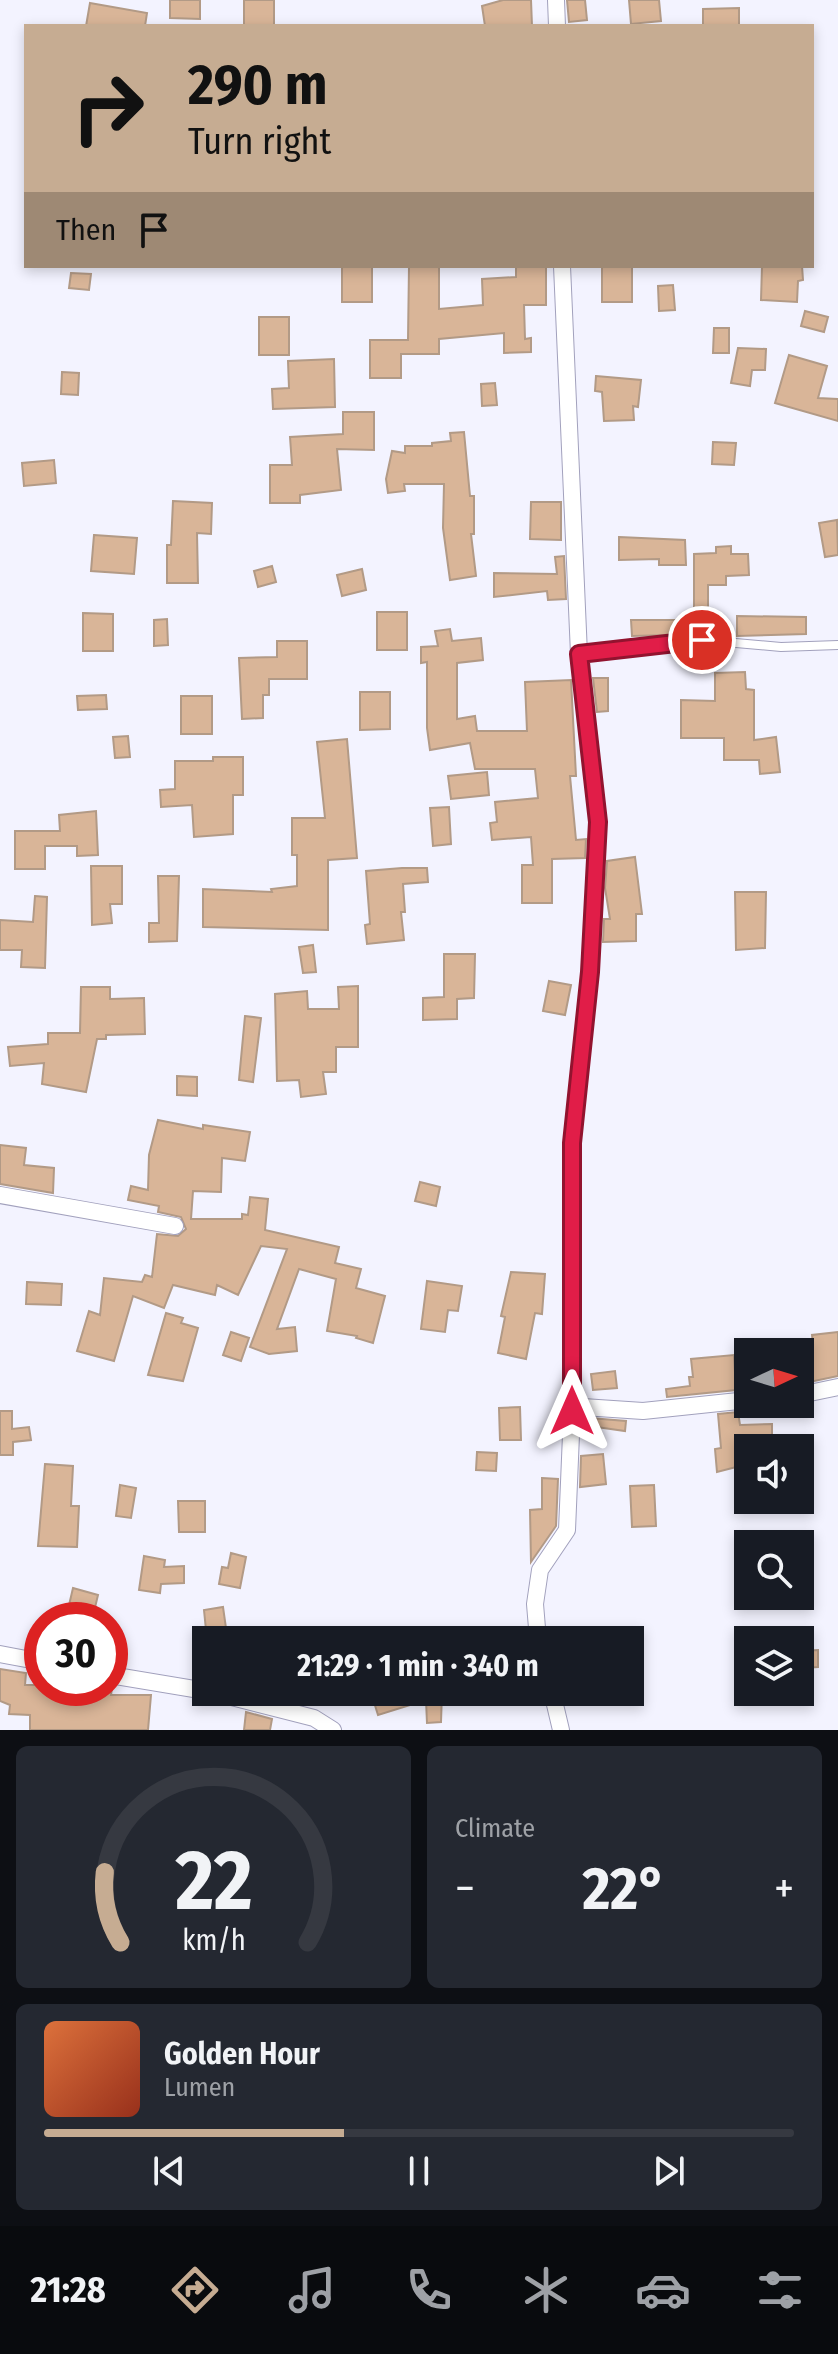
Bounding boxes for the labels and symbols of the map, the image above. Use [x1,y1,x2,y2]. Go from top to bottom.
pin [668,606,736,674]
north arrow [734,1338,814,1418]
position arrow [530,1369,614,1453]
speed limit sign: 30 [24,1602,128,1706]

